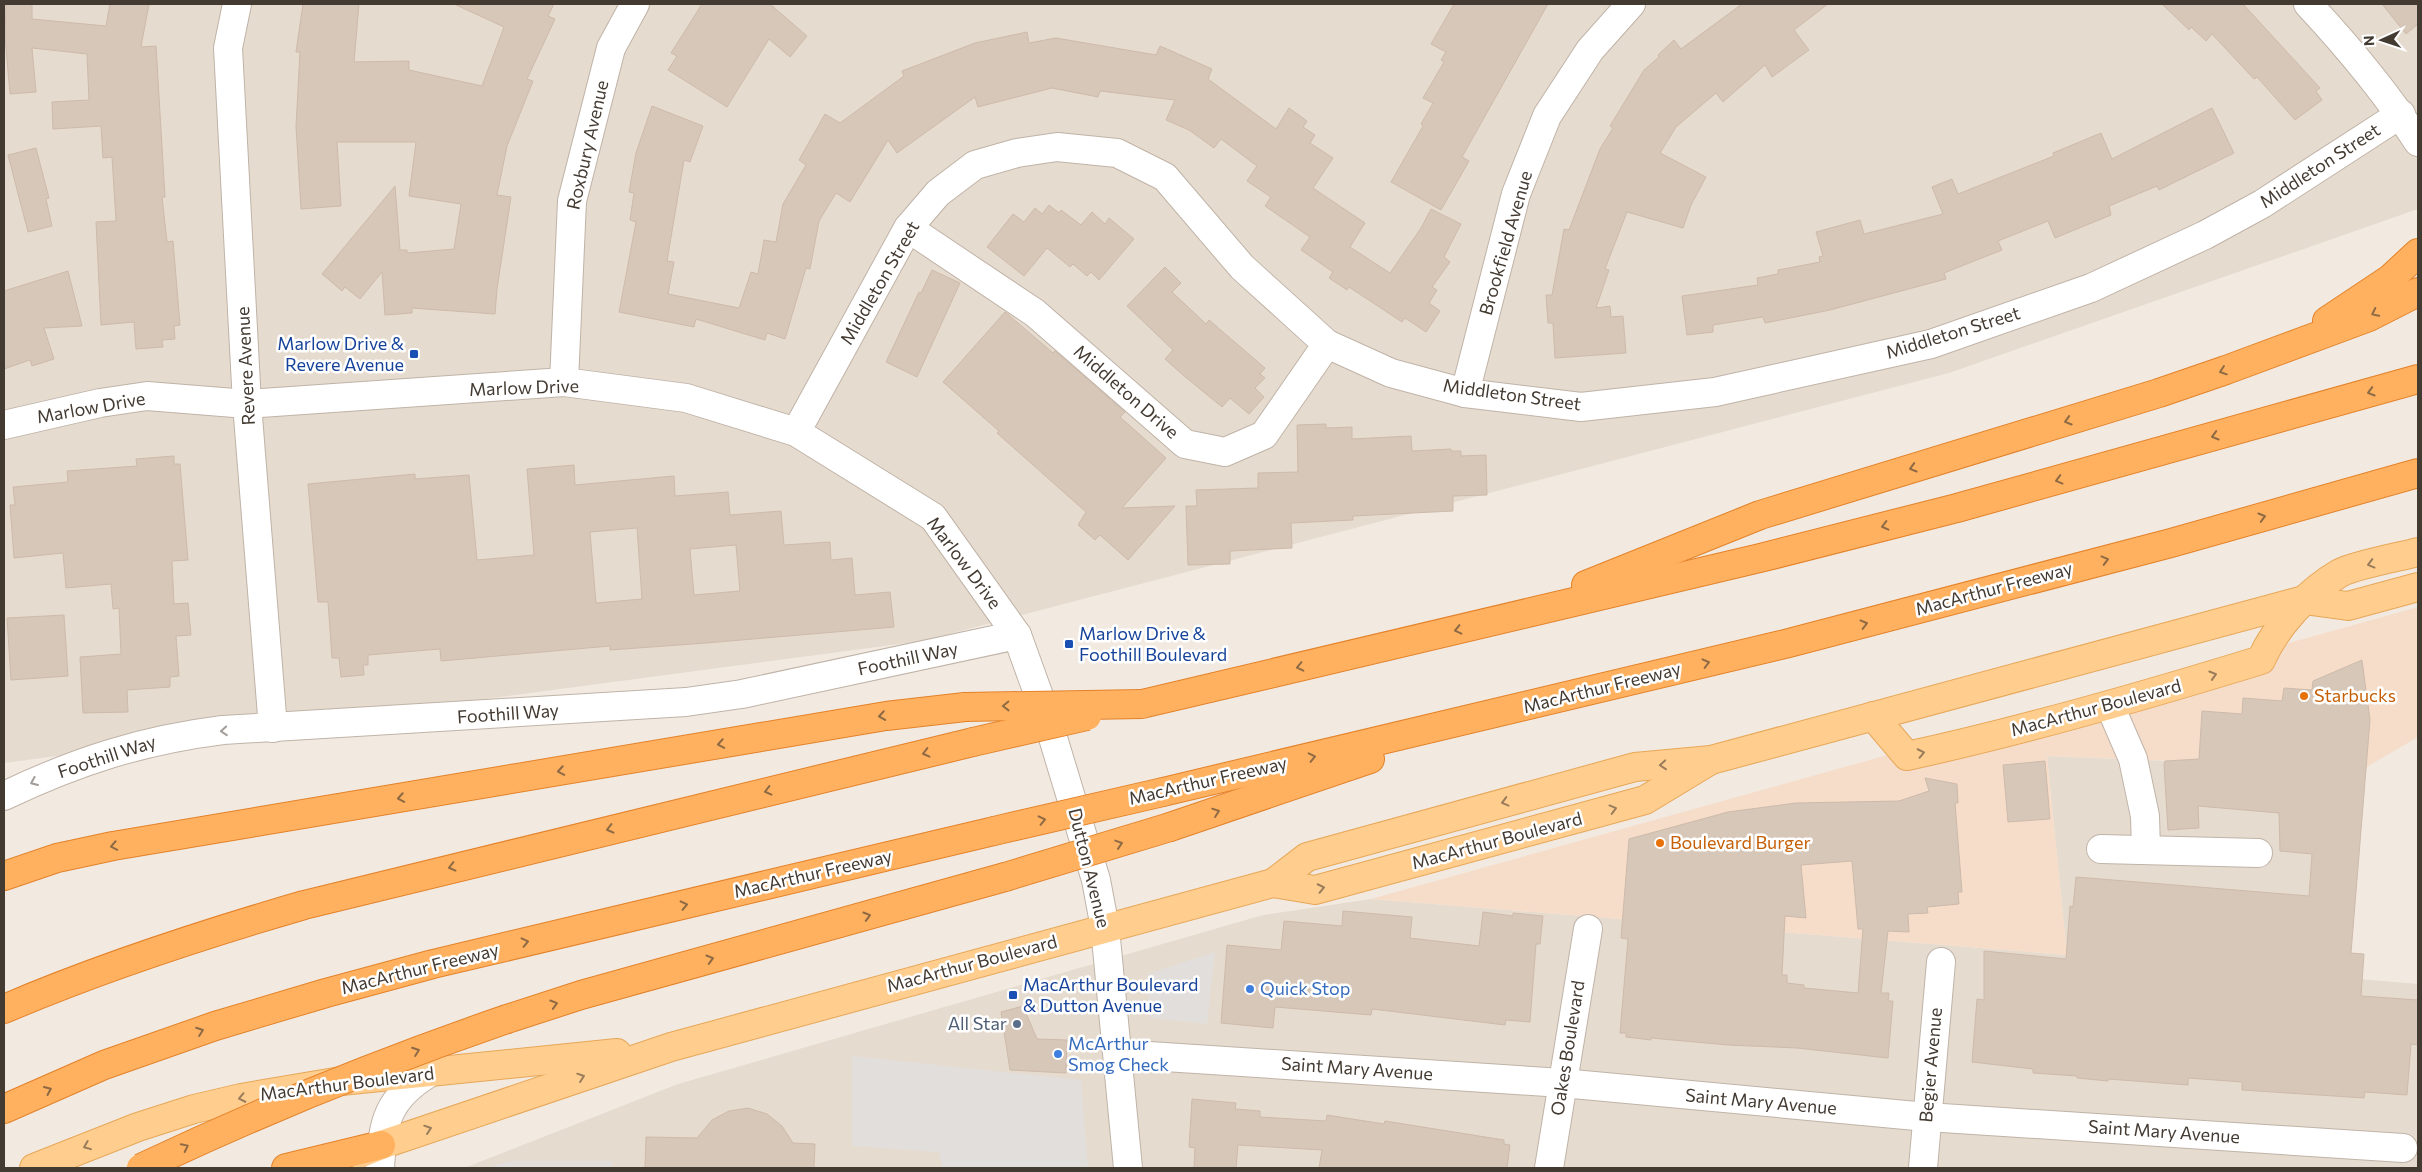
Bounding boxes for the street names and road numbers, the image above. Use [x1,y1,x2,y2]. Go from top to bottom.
street label: Roxbury Avenue [561,78,613,212]
street label: Middleton Street [2255,118,2384,212]
street label: Brookfield Avenue [1474,168,1536,318]
street label: Middleton Street [835,217,923,348]
street label: Middleton Street [1883,301,2022,363]
street label: Revere Avenue [231,306,259,426]
street label: Middleton Drive [1070,340,1184,443]
street label: Middleton Street [1442,373,1583,415]
street label: Marlow Drive [469,374,579,400]
street label: Marlow Drive [35,387,147,427]
street label: Marlow Drive [923,512,1007,613]
street label: MacArthur Freeway [1913,556,2075,620]
street label: Foothill Way [856,637,960,679]
street label: MacArthur Freeway [1521,657,1683,717]
street label: MacArthur Boulevard [2008,674,2183,740]
street label: Foothill Way [456,698,560,728]
street label: Foothill Way [55,730,159,782]
street label: MacArthur Freeway [1126,751,1289,809]
street label: Dutton Avenue [1064,806,1115,930]
street label: MacArthur Boulevard [1409,807,1584,873]
street label: MacArthur Freeway [731,844,894,902]
street label: MacArthur Boulevard [884,930,1059,996]
street label: MacArthur Freeway [339,938,501,998]
street label: Oakes Boulevard [1545,979,1589,1117]
street label: Begier Avenue [1914,1006,1946,1123]
street label: Saint Mary Avenue [1280,1052,1434,1084]
street label: MacArthur Boulevard [258,1061,435,1105]
street label: Saint Mary Avenue [1684,1083,1838,1119]
street label: Saint Mary Avenue [2087,1115,2241,1147]

